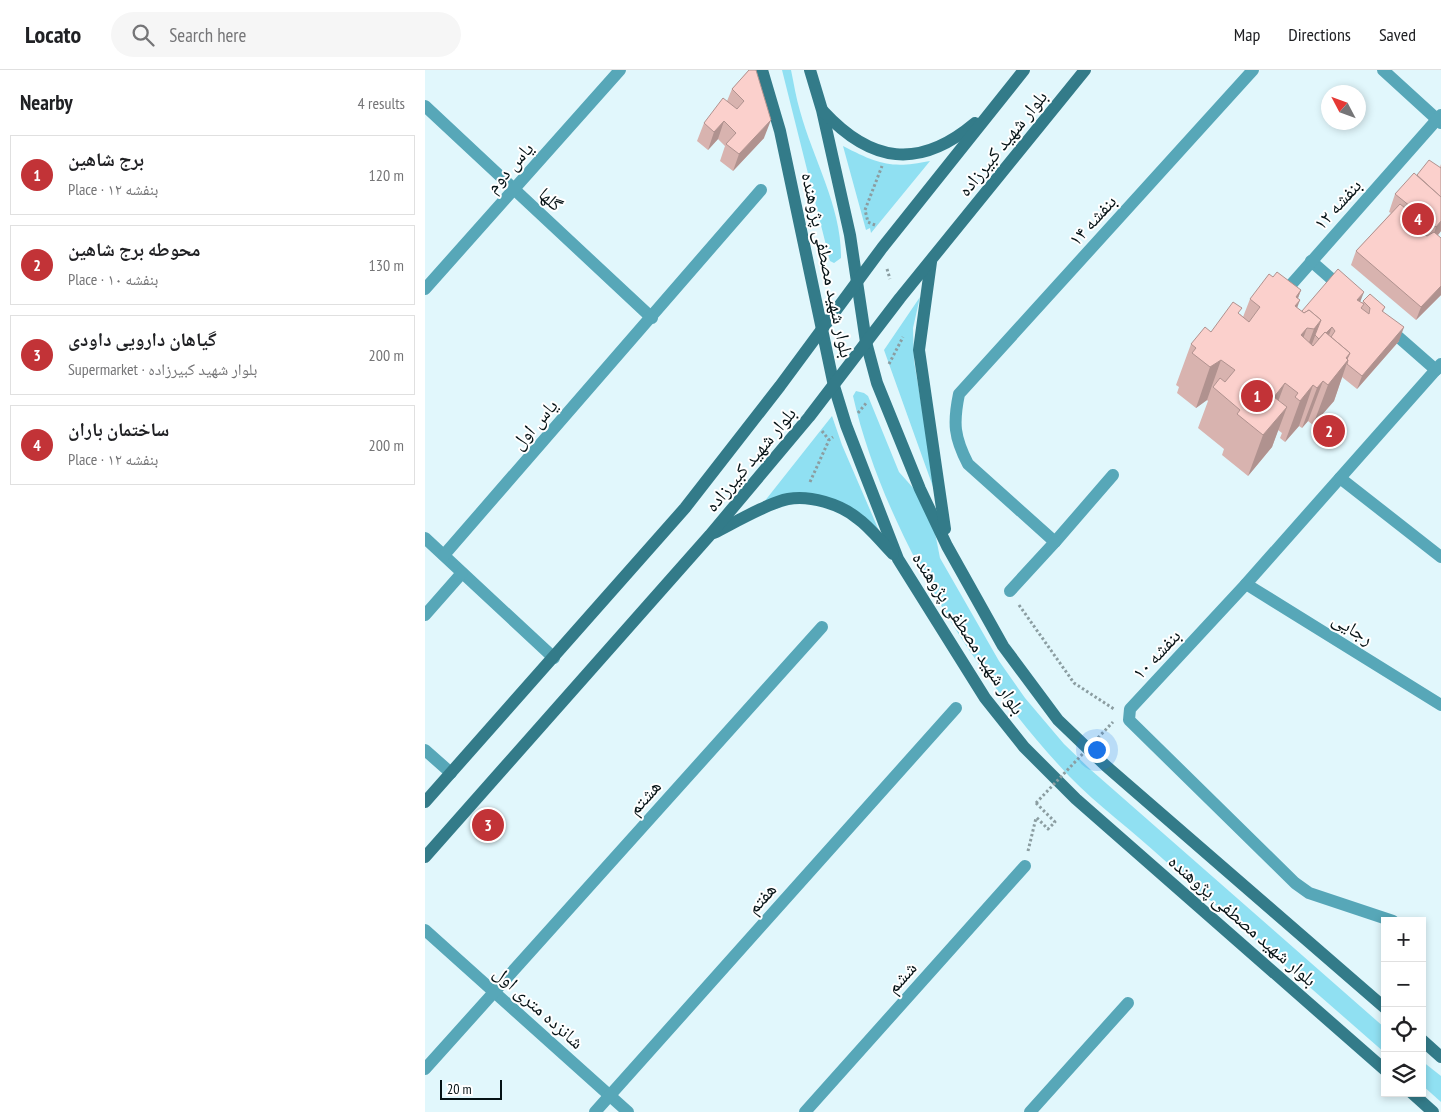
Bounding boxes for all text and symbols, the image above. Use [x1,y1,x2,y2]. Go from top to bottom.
search box [111,12,461,57]
text: Locato [25,19,81,50]
icon: search [129,21,157,49]
text: Search here [169,23,246,47]
text: Map [1234,23,1260,46]
text: Directions [1288,23,1351,46]
text: Saved [1379,23,1416,46]
street label: بلوار شهید کبیرزاده [952,85,1052,201]
north arrow [1321,85,1366,130]
text: Nearby [20,89,73,116]
text: 4 results [358,93,405,113]
street label: یاس دوم [480,136,540,199]
text: برج شاهین [68,147,144,171]
text: 1 [33,165,41,185]
text: 120 m [369,165,404,185]
street label: بلوار شهید مصطفی پژوهنده [796,170,859,360]
street label: بنفشه ۱۲ [1308,174,1366,234]
text: Place · بنفشه ۱۲ [68,179,158,199]
street label: گلها [534,182,568,216]
street label: بنفشه ۱۴ [1063,190,1121,250]
pin: 4 [1402,200,1434,238]
text: محوطه برج شاهین [68,237,201,261]
text: 2 [33,255,41,275]
text: 130 m [369,255,404,275]
text: Place · بنفشه ۱۰ [68,269,158,289]
text: گیاهان دارویی داودی [68,327,217,351]
text: 3 [33,345,41,365]
text: 200 m [369,345,404,365]
text: Supermarket · بلوار شهید کبیرزاده [68,359,257,379]
pin: 1 [1241,377,1273,415]
street label: یاس اول [505,394,563,454]
street label: بلوار شهید کبیرزاده [699,402,801,516]
pin: 2 [1313,412,1345,450]
text: ساختمان باران [68,417,169,441]
text: 4 [33,435,41,455]
text: 200 m [369,435,404,455]
text: Place · بنفشه ۱۲ [68,449,158,469]
street label: بلوار شهید مصطفی پژوهنده [907,547,1031,719]
street label: رجایی [1328,606,1378,650]
street label: بنفشه ۱۰ [1127,624,1185,684]
your location [1084,737,1110,763]
street label: هشتم [622,774,667,820]
pin: 3 [472,806,504,844]
street label: بلوار شهید مصطفی پژوهنده [1164,849,1322,991]
street label: هفتم [741,877,782,919]
map controls [1381,917,1426,1097]
button: + [1381,917,1426,962]
street label: ششم [880,956,922,999]
street label: شانزده متری اول [489,960,589,1054]
button: − [1381,962,1426,1007]
button: locate [1381,1007,1426,1052]
button: layers [1381,1052,1426,1097]
scale bar [440,1077,503,1100]
text: 20 m [447,1080,472,1098]

